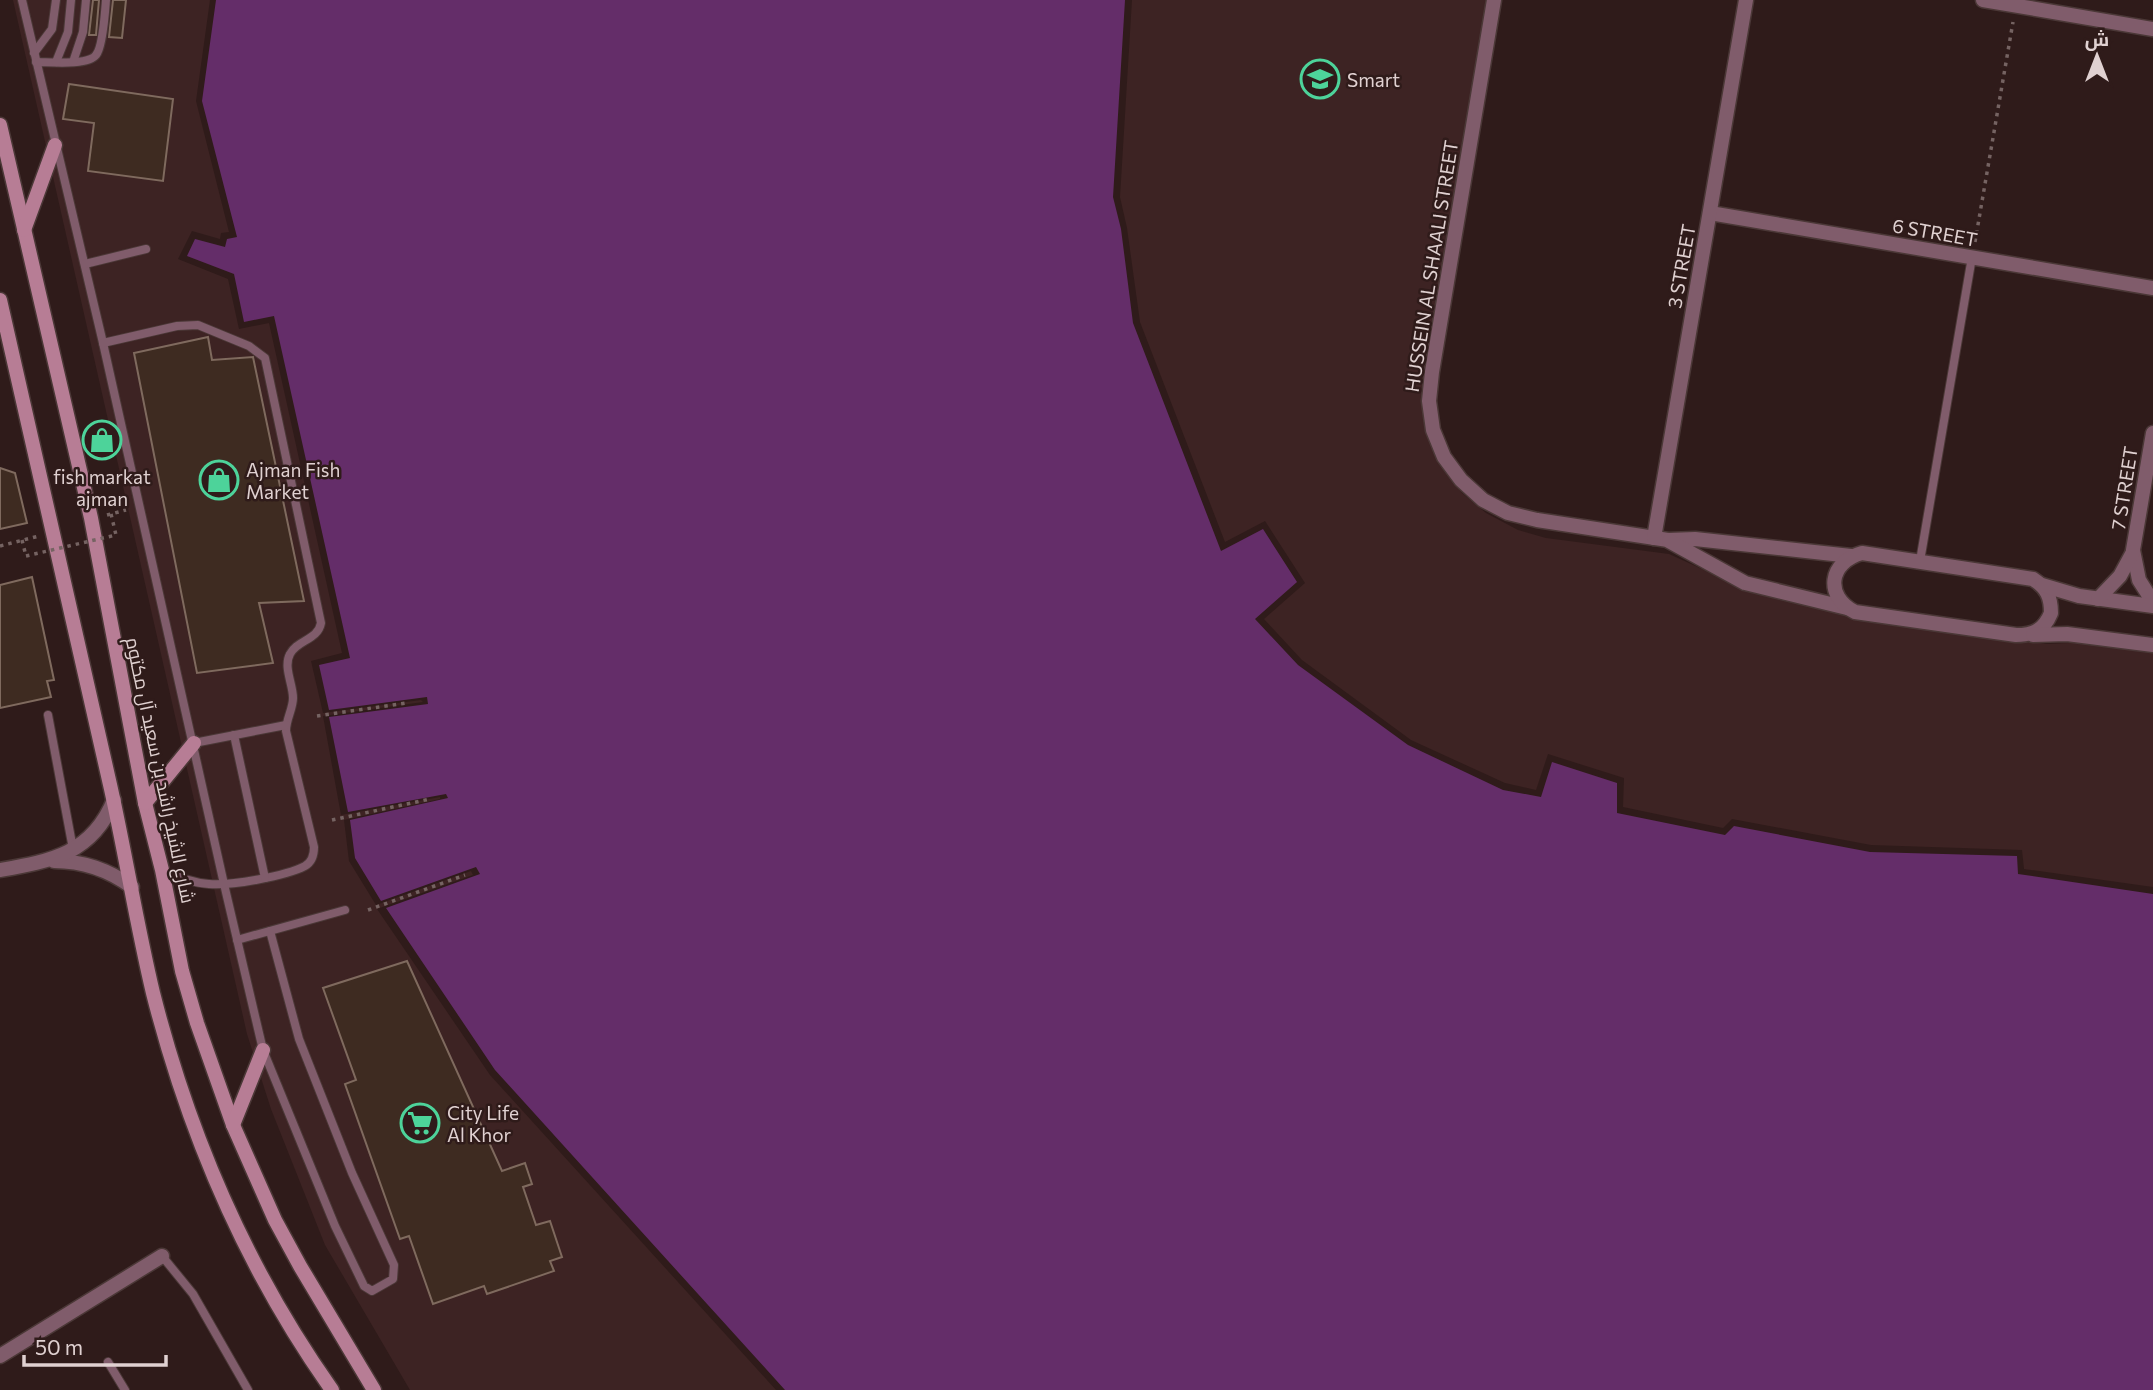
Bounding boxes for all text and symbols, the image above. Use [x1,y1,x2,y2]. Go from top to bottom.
north arrow [2062,21,2132,91]
text: ش [2085,27,2109,51]
school or university icon: Smart [1299,58,1341,100]
place label: Smart [1347,68,1400,91]
street label: HUSSEIN AL SHAALI STREET [1400,138,1462,394]
street label: 6 STREET [1891,213,1979,251]
street label: 3 STREET [1662,222,1700,310]
shop icon: fish markat ajman [81,419,123,461]
street label: 7 STREET [2106,445,2142,531]
place label: Ajman Fish Market [246,458,340,503]
shop icon: Ajman Fish Market [198,459,240,501]
place label: fish markat ajman [53,465,151,510]
street label: شارع الشيخ راشد بن سعيد آل مكتوم [119,635,200,906]
place label: City Life Al Khor [447,1101,519,1146]
supermarket icon: City Life Al Khor [399,1102,441,1144]
scale bar [24,1324,166,1368]
text: 50 m [35,1334,83,1359]

